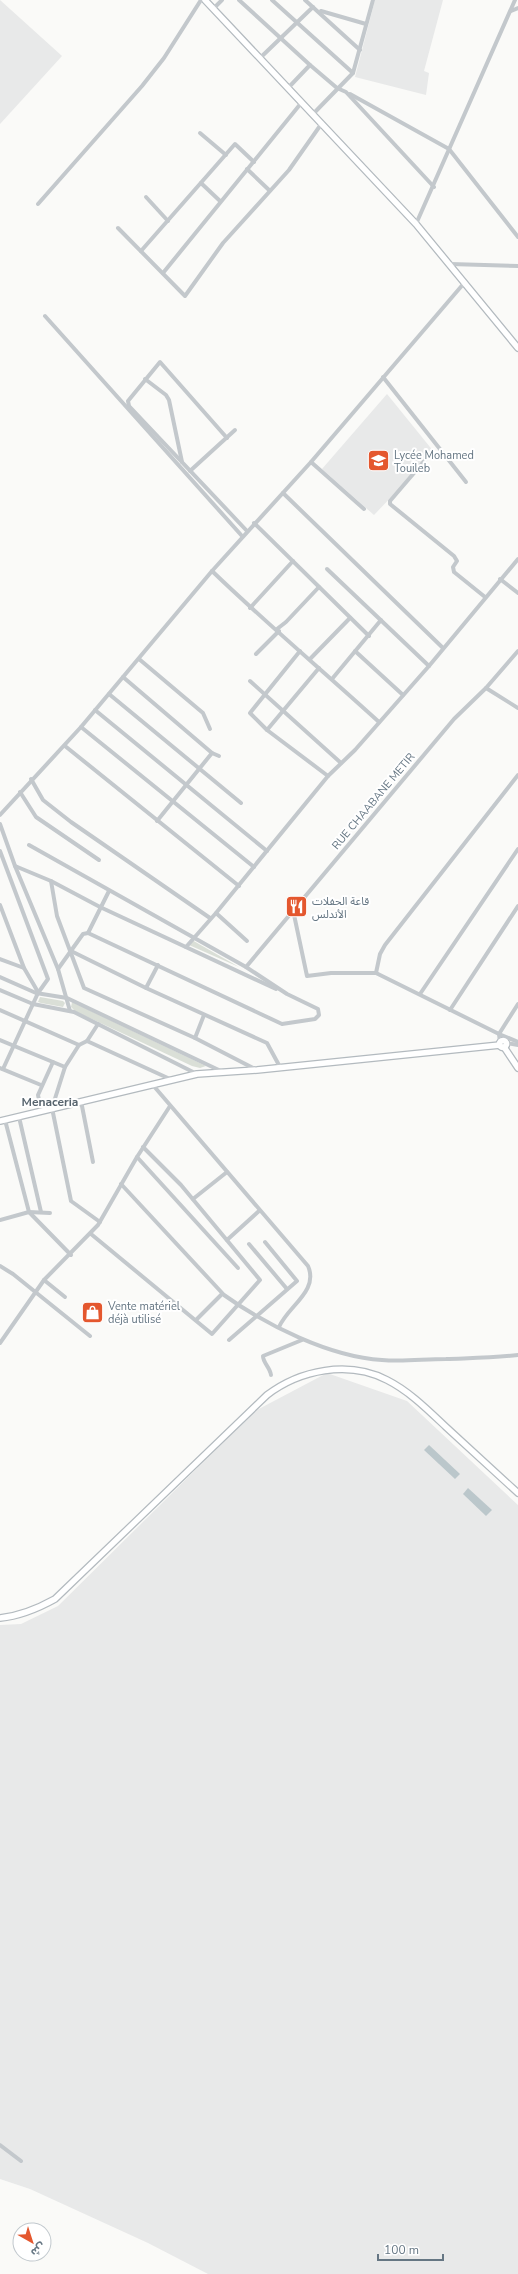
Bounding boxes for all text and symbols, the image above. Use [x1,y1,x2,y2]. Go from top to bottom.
school or university icon: Lycée Mohamed Touileb [365,448,391,474]
place label: Lycée Mohamed Touileb [394,448,474,476]
street label: RUE CHAABANE METIR [329,749,419,853]
restaurant icon: قاعة الحفلات الأندلس [284,894,310,920]
place label: قاعة الحفلات الأندلس [312,894,369,922]
district label: Menaceria [22,1094,78,1110]
shop icon: Vente matériel déjà utilisé [79,1299,105,1325]
place label: Vente matériel déjà utilisé [107,1299,181,1327]
north arrow [12,2222,52,2262]
scale bar [378,2236,443,2262]
text: ش [27,2239,49,2260]
text: 100 m [384,2242,419,2258]

